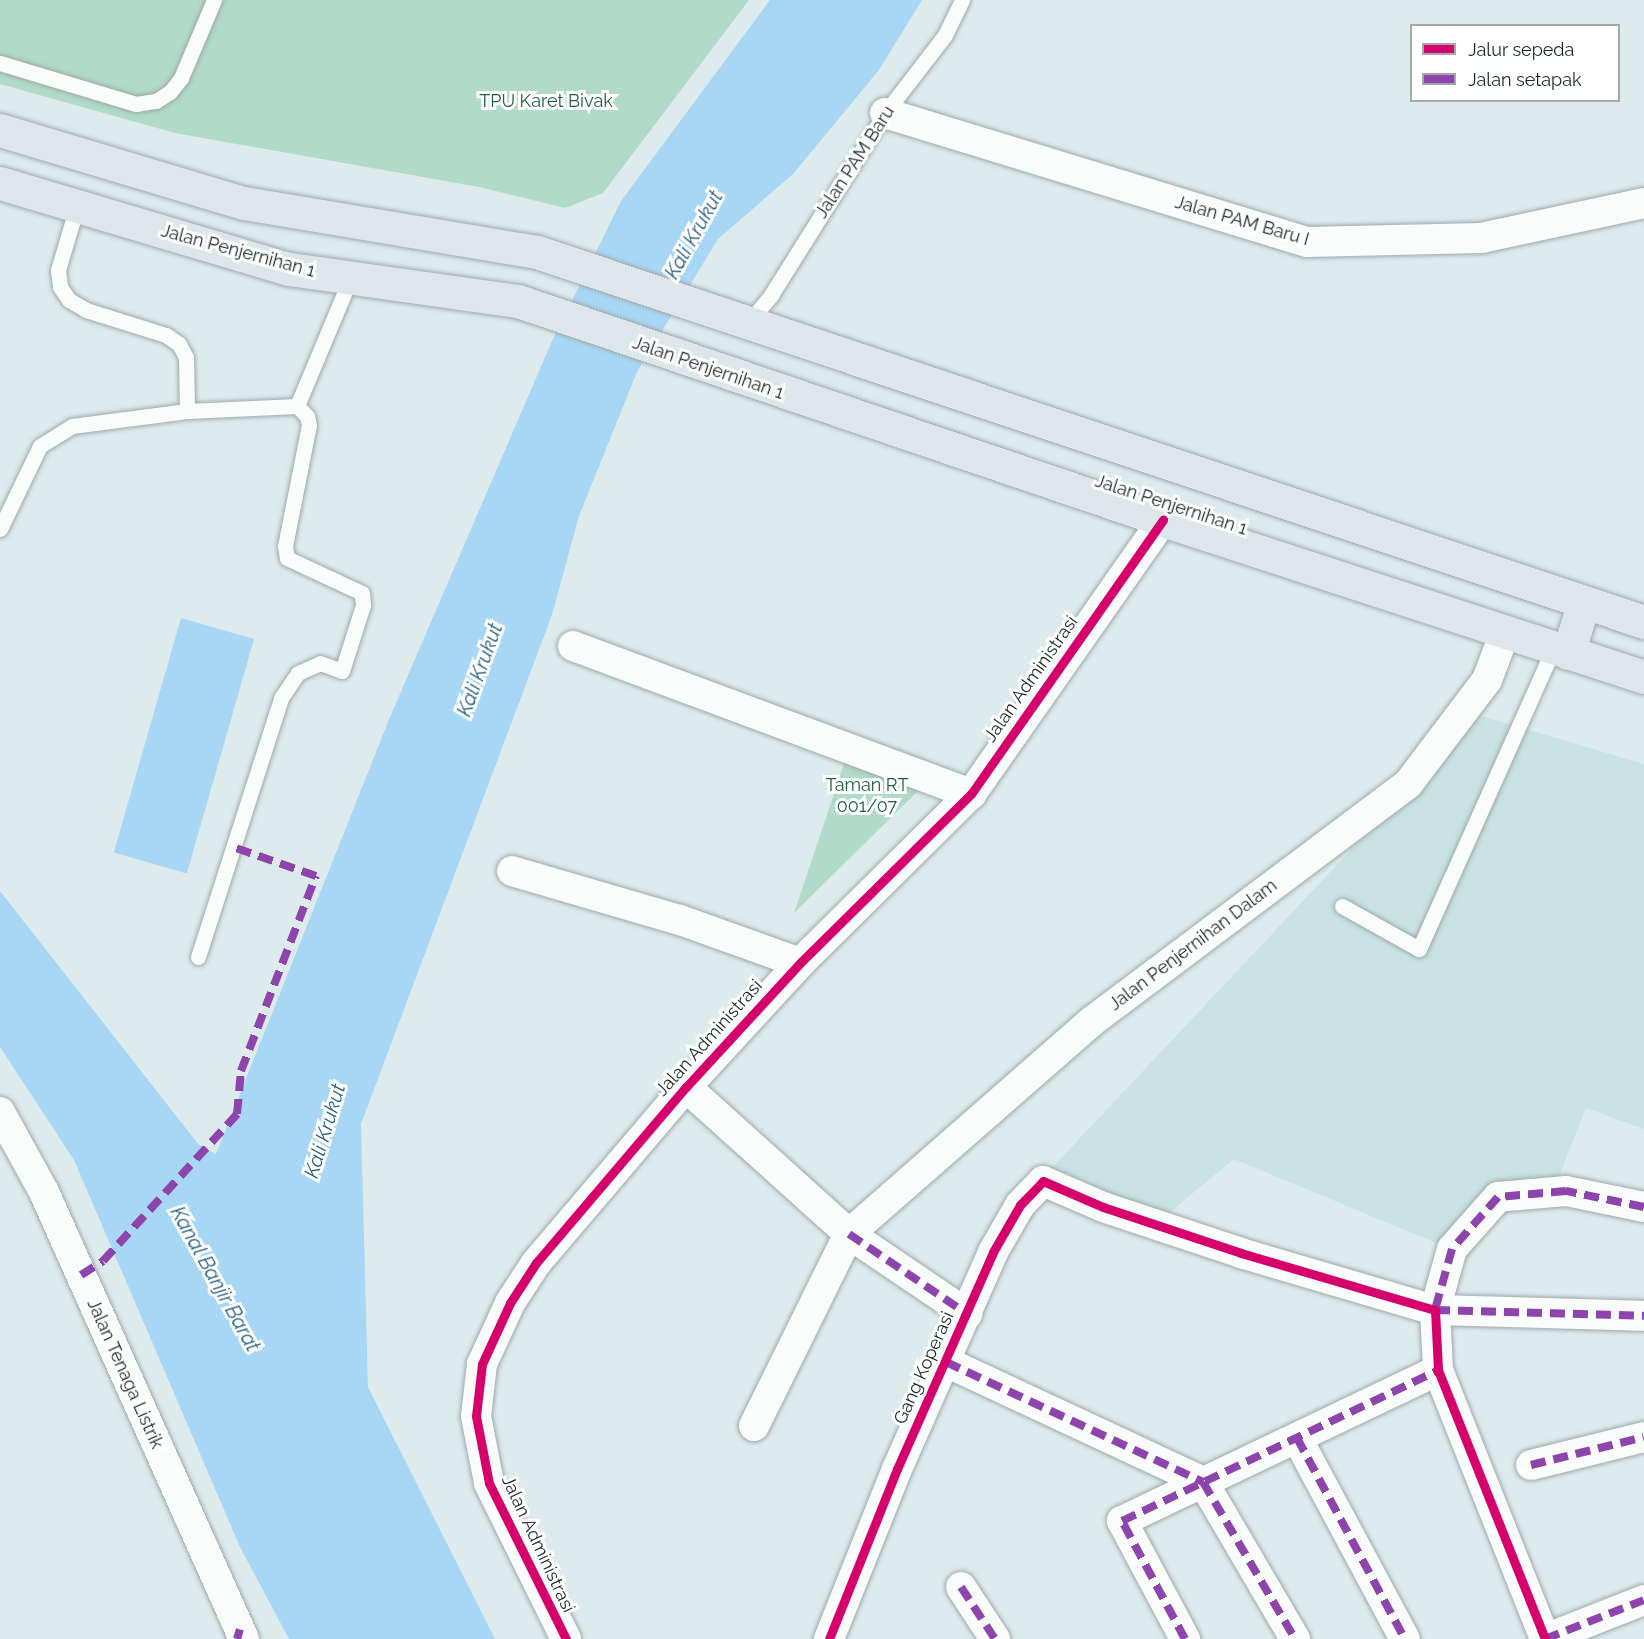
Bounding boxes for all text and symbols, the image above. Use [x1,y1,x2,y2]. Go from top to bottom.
legend [1410,24,1620,102]
text: Jalur sepeda [1468,39,1574,60]
text: Jalan setapak [1468,69,1582,90]
park label: TPU Karet Bivak [479,90,613,112]
street label: Jalan PAM Baru [811,102,899,222]
water label: Kali Krukut [660,187,728,283]
street label: Jalan PAM Baru I [1172,191,1312,251]
street label: Jalan Penjernihan 1 [159,220,317,282]
street label: Jalan Penjernihan 1 [629,332,787,404]
street label: Jalan Penjernihan 1 [1092,470,1250,540]
street label: Jalan Administrasi [979,612,1083,746]
water label: Kali Krukut [452,620,508,720]
park label: Taman RT 001/07 [826,775,908,818]
street label: Jalan Penjernihan Dalam [1105,875,1281,1015]
street label: Jalan Administrasi [651,975,767,1101]
water label: Kali Krukut [299,1081,351,1181]
water label: Kanal Banjir Barat [165,1202,265,1356]
street label: Jalan Tenaga Listrik [82,1295,168,1453]
street label: Gang Koperasi [890,1308,958,1428]
street label: Jalan Administrasi [497,1472,579,1616]

